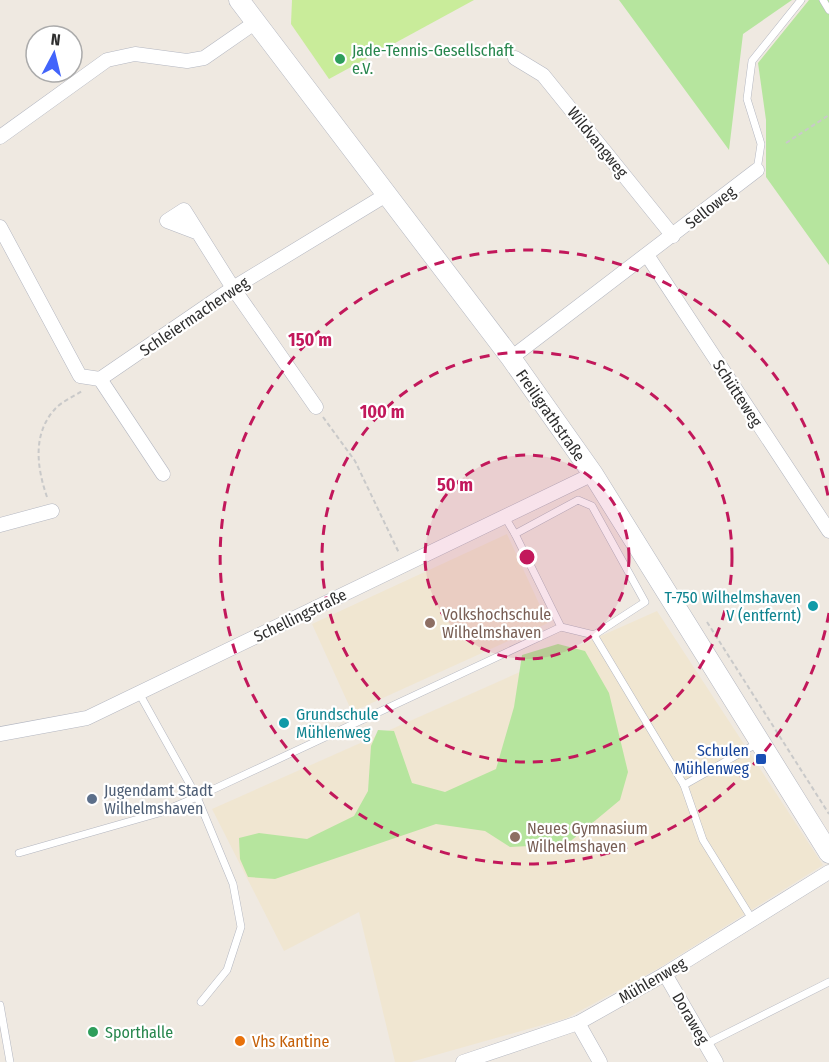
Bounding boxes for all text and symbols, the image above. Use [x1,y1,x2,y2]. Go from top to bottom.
north arrow [24,24,84,84]
text: N [50,30,62,50]
place label: Jade-Tennis-Gesellschaft e.V. [352,41,515,78]
marker: Jade-Tennis-Gesellschaft e.V. [333,52,347,66]
street label: Wildvangweg [563,103,632,182]
street label: Selloweg [681,182,740,233]
street label: Schleiermacherweg [136,273,253,360]
text: 150 m [288,329,332,351]
street label: Schütteweg [709,356,766,431]
street label: Freiligrathstraße [512,366,589,465]
text: 100 m [360,401,404,423]
text: 50 m [437,474,473,496]
centre of rings [517,547,537,567]
street label: Schellingstraße [251,585,350,646]
place label: T-750 Wilhelmshaven V (entfernt) [664,588,801,625]
marker: T-750 Wilhelmshaven V (entfernt) [806,599,820,613]
place label: Volkshochschule Wilhelmshaven [442,605,551,642]
marker: Volkshochschule Wilhelmshaven [423,616,437,630]
place label: Grundschule Mühlenweg [296,705,379,742]
marker: Grundschule Mühlenweg [277,716,291,730]
place label: Schulen Mühlenweg [674,741,749,778]
marker: Schulen Mühlenweg [754,752,768,766]
place label: Jugendamt Stadt Wilhelmshaven [104,781,214,818]
marker: Jugendamt Stadt Wilhelmshaven [85,792,99,806]
place label: Neues Gymnasium Wilhelmshaven [527,819,648,856]
marker: Neues Gymnasium Wilhelmshaven [508,830,522,844]
street label: Mühlenweg [615,953,690,1007]
street label: Doraweg [668,989,713,1048]
place label: Sporthalle [105,1023,173,1042]
marker: Sporthalle [86,1025,100,1039]
place label: Vhs Kantine [252,1032,329,1051]
marker: Vhs Kantine [233,1034,247,1048]

